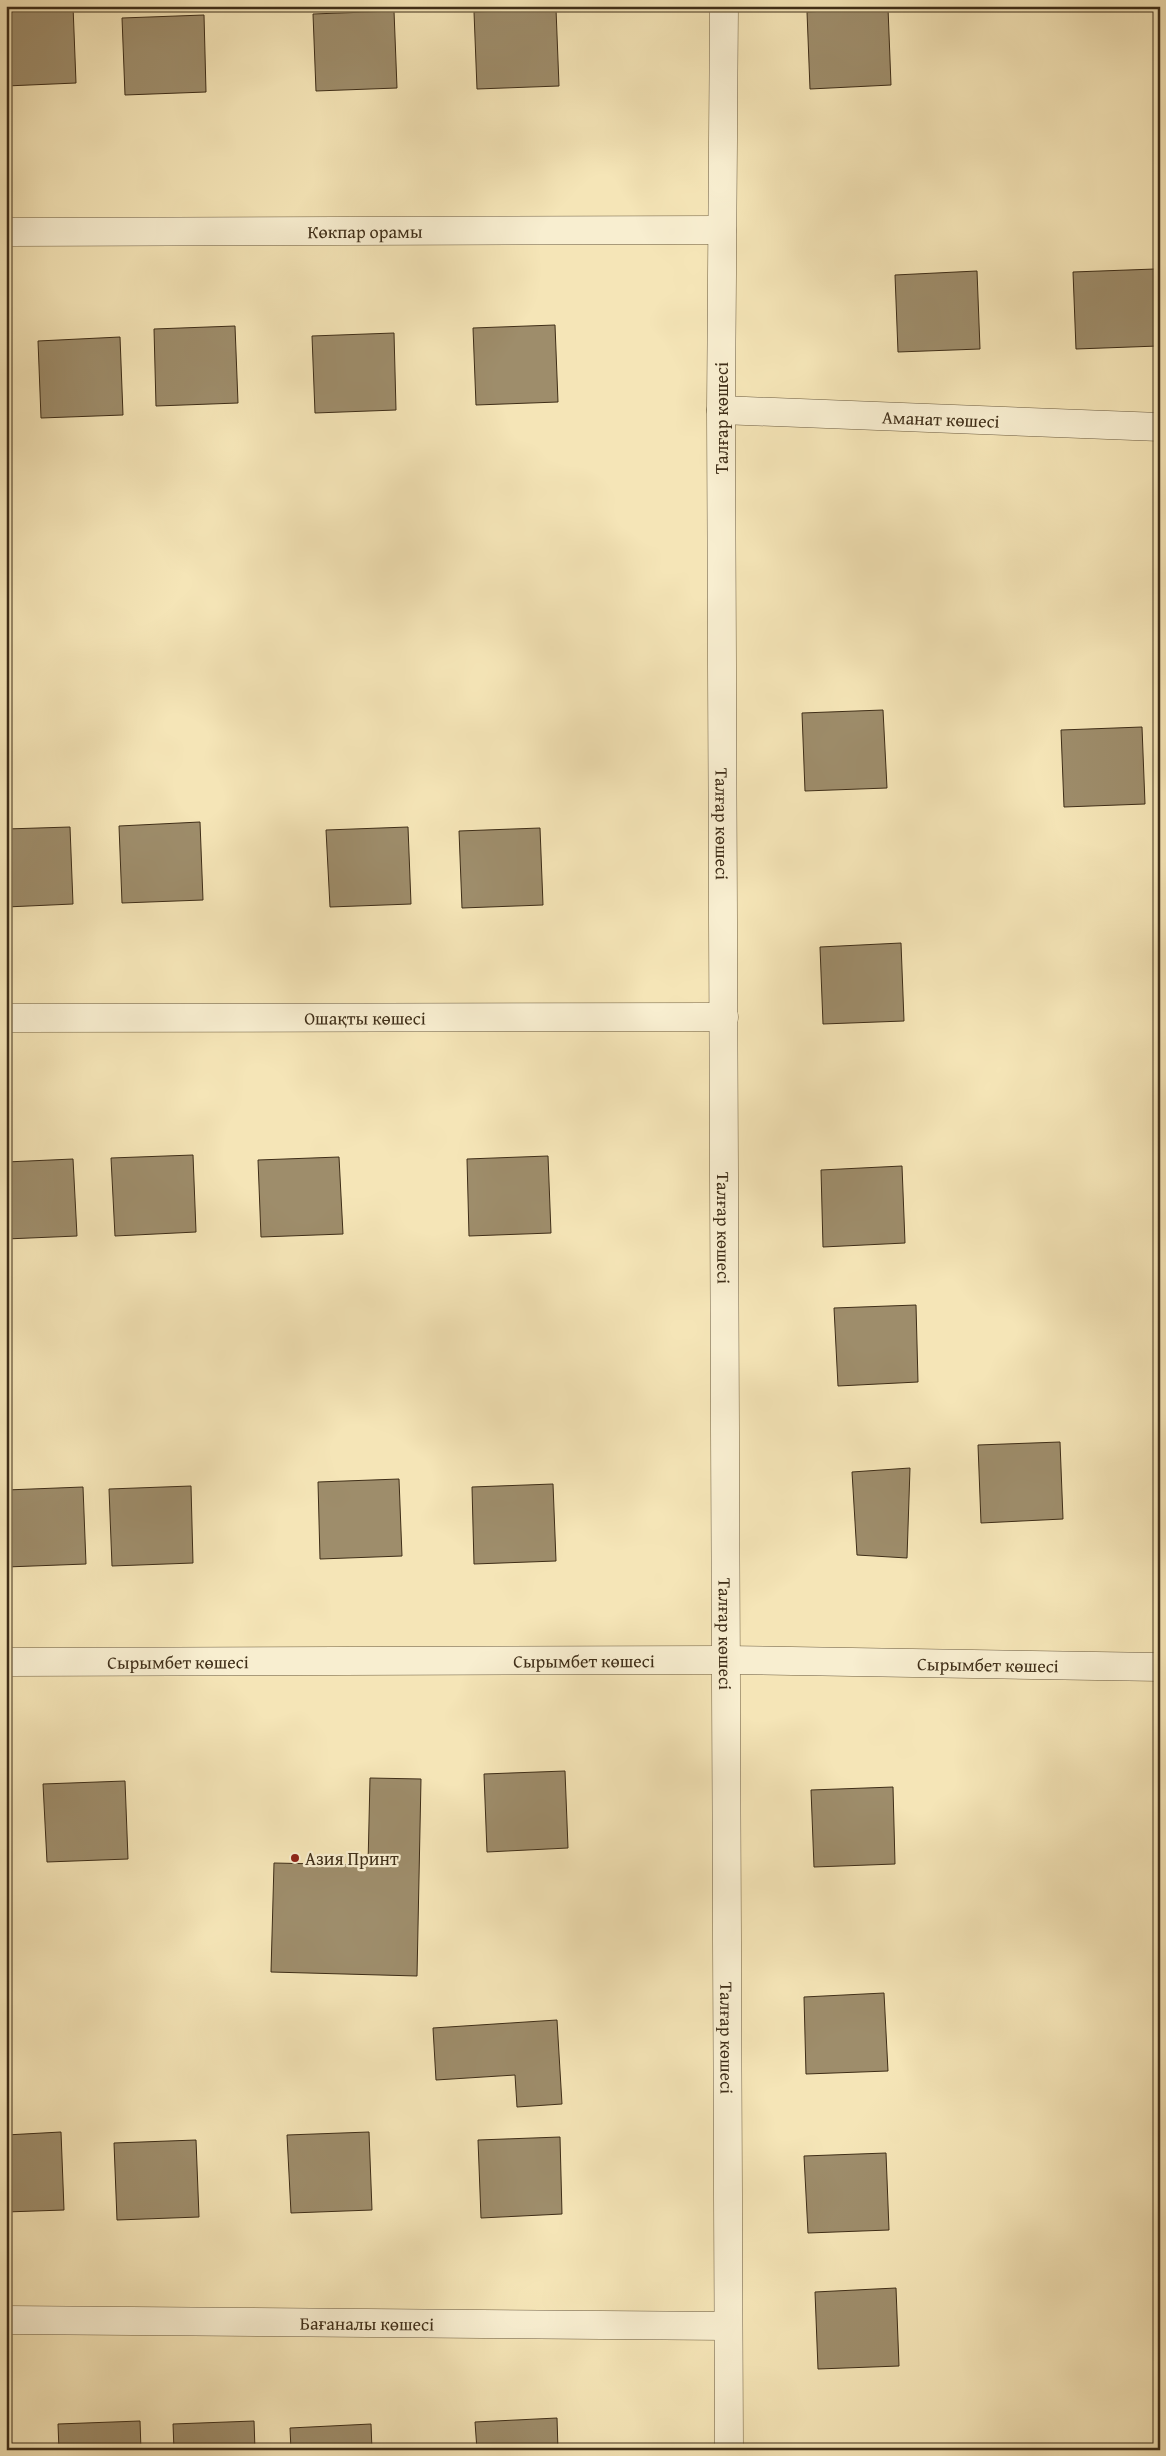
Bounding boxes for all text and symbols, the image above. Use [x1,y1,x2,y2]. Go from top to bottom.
street label: Көкпар орамы [307,217,423,245]
street label: Талғар көшесі [708,362,735,474]
street label: Аманат көшесі [881,403,1000,434]
street label: Талғар көшесі [709,768,736,880]
street label: Ошақты көшесі [304,1004,426,1031]
street label: Талғар көшесі [710,1172,738,1284]
street label: Талғар көшесі [712,1578,740,1690]
street label: Сырымбет көшесі [513,1647,655,1674]
street label: Сырымбет көшесі [107,1648,249,1675]
street label: Сырымбет көшесі [917,1650,1059,1679]
place label: Азия Принт [305,1845,399,1872]
marker: Азия Принт [289,1852,301,1864]
street label: Талғар көшесі [714,1982,741,2094]
street label: Бағаналы көшесі [300,2309,434,2337]

